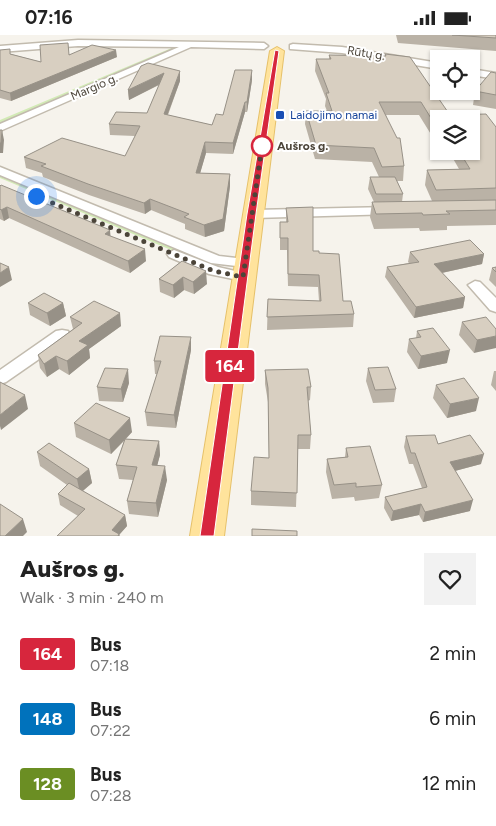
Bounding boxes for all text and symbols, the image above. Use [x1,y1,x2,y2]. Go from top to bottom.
text: 07:16 [25,6,73,29]
street label: Rūtų g. [346,43,386,63]
map controls [430,50,480,160]
button: locate [430,50,480,100]
street label: Margio g. [68,71,120,103]
place label: Laidojimo namai [290,108,377,122]
marker: Laidojimo namai [274,109,286,121]
button: layers [430,110,480,160]
marker: Aušros g. [251,135,273,157]
place label: Aušros g. [277,139,328,153]
your location [24,184,49,209]
line badge: 164 [201,350,259,382]
text: 164 [215,355,245,377]
button: heart [424,553,476,605]
text: Aušros g. [20,554,125,583]
text: Walk · 3 min · 240 m [20,588,164,607]
text: Bus [90,633,121,656]
text: 2 min [430,642,476,665]
text: 164 [33,643,62,665]
text: 07:18 [90,656,129,675]
text: Bus [90,698,121,721]
text: 6 min [429,707,476,730]
text: 148 [32,708,63,730]
text: 07:22 [90,721,131,740]
text: Bus [90,763,121,786]
text: 12 min [422,772,476,795]
text: 128 [33,773,62,795]
text: 07:28 [90,786,132,805]

